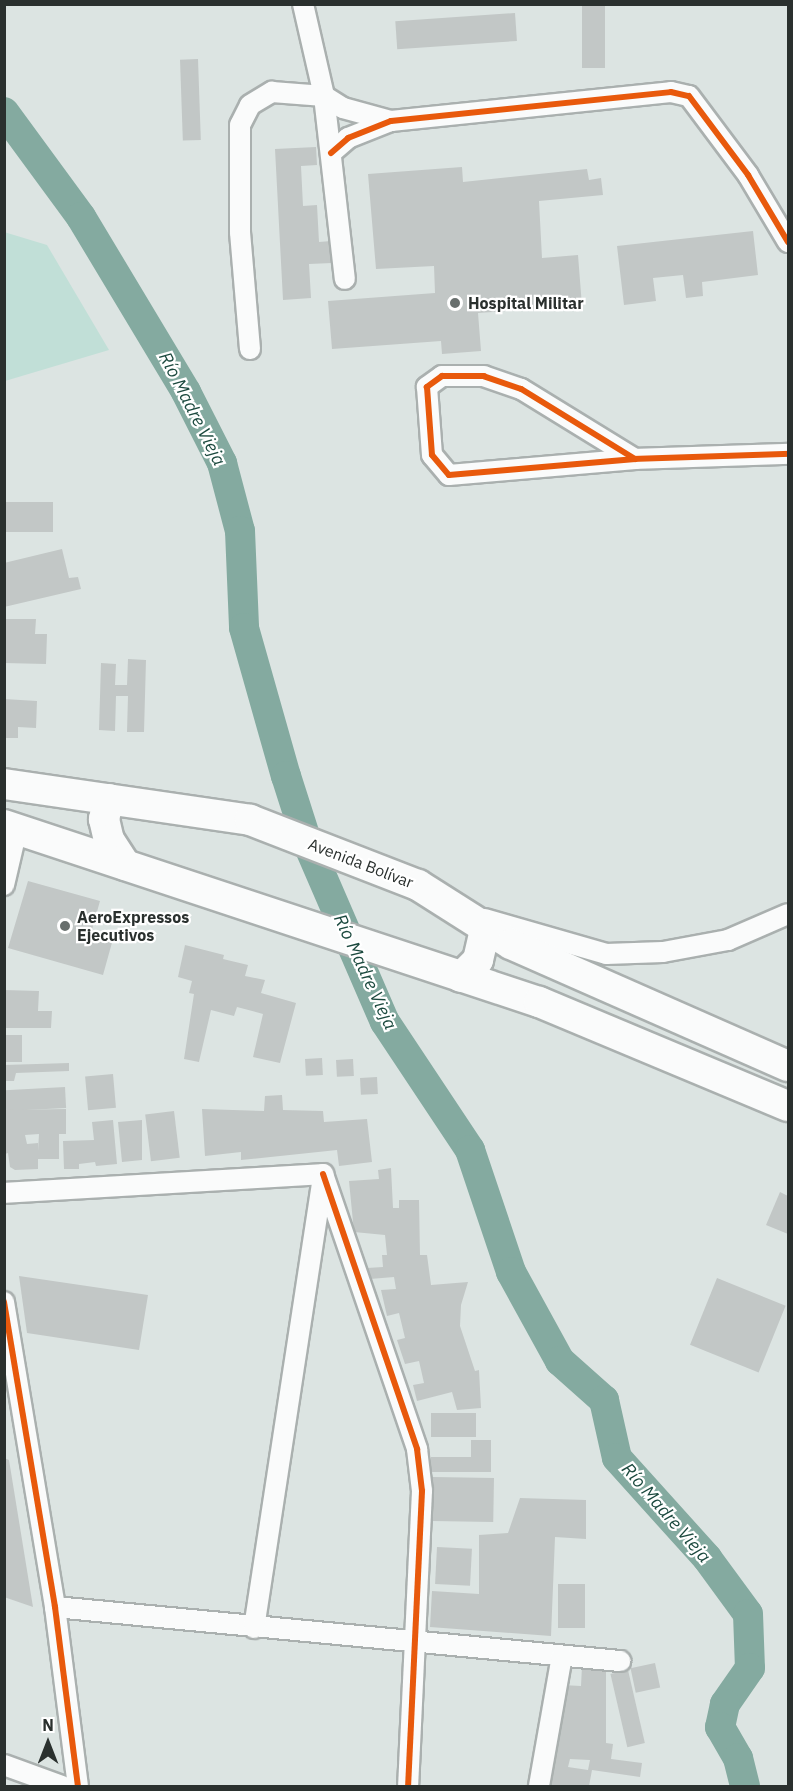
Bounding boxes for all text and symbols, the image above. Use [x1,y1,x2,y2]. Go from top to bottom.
place label: Hospital Militar [468,293,584,313]
marker: Hospital Militar [446,294,464,312]
water label: Río Madre Vieja [154,348,230,470]
street label: Avenida Bolívar [306,834,416,892]
place label: AeroExpressos Ejecutivos [77,907,189,945]
water label: Río Madre Vieja [329,911,401,1033]
marker: AeroExpressos Ejecutivos [58,919,72,933]
water label: Río Madre Vieja [617,1459,715,1567]
north arrow [18,1713,78,1773]
text: N [42,1715,54,1735]

